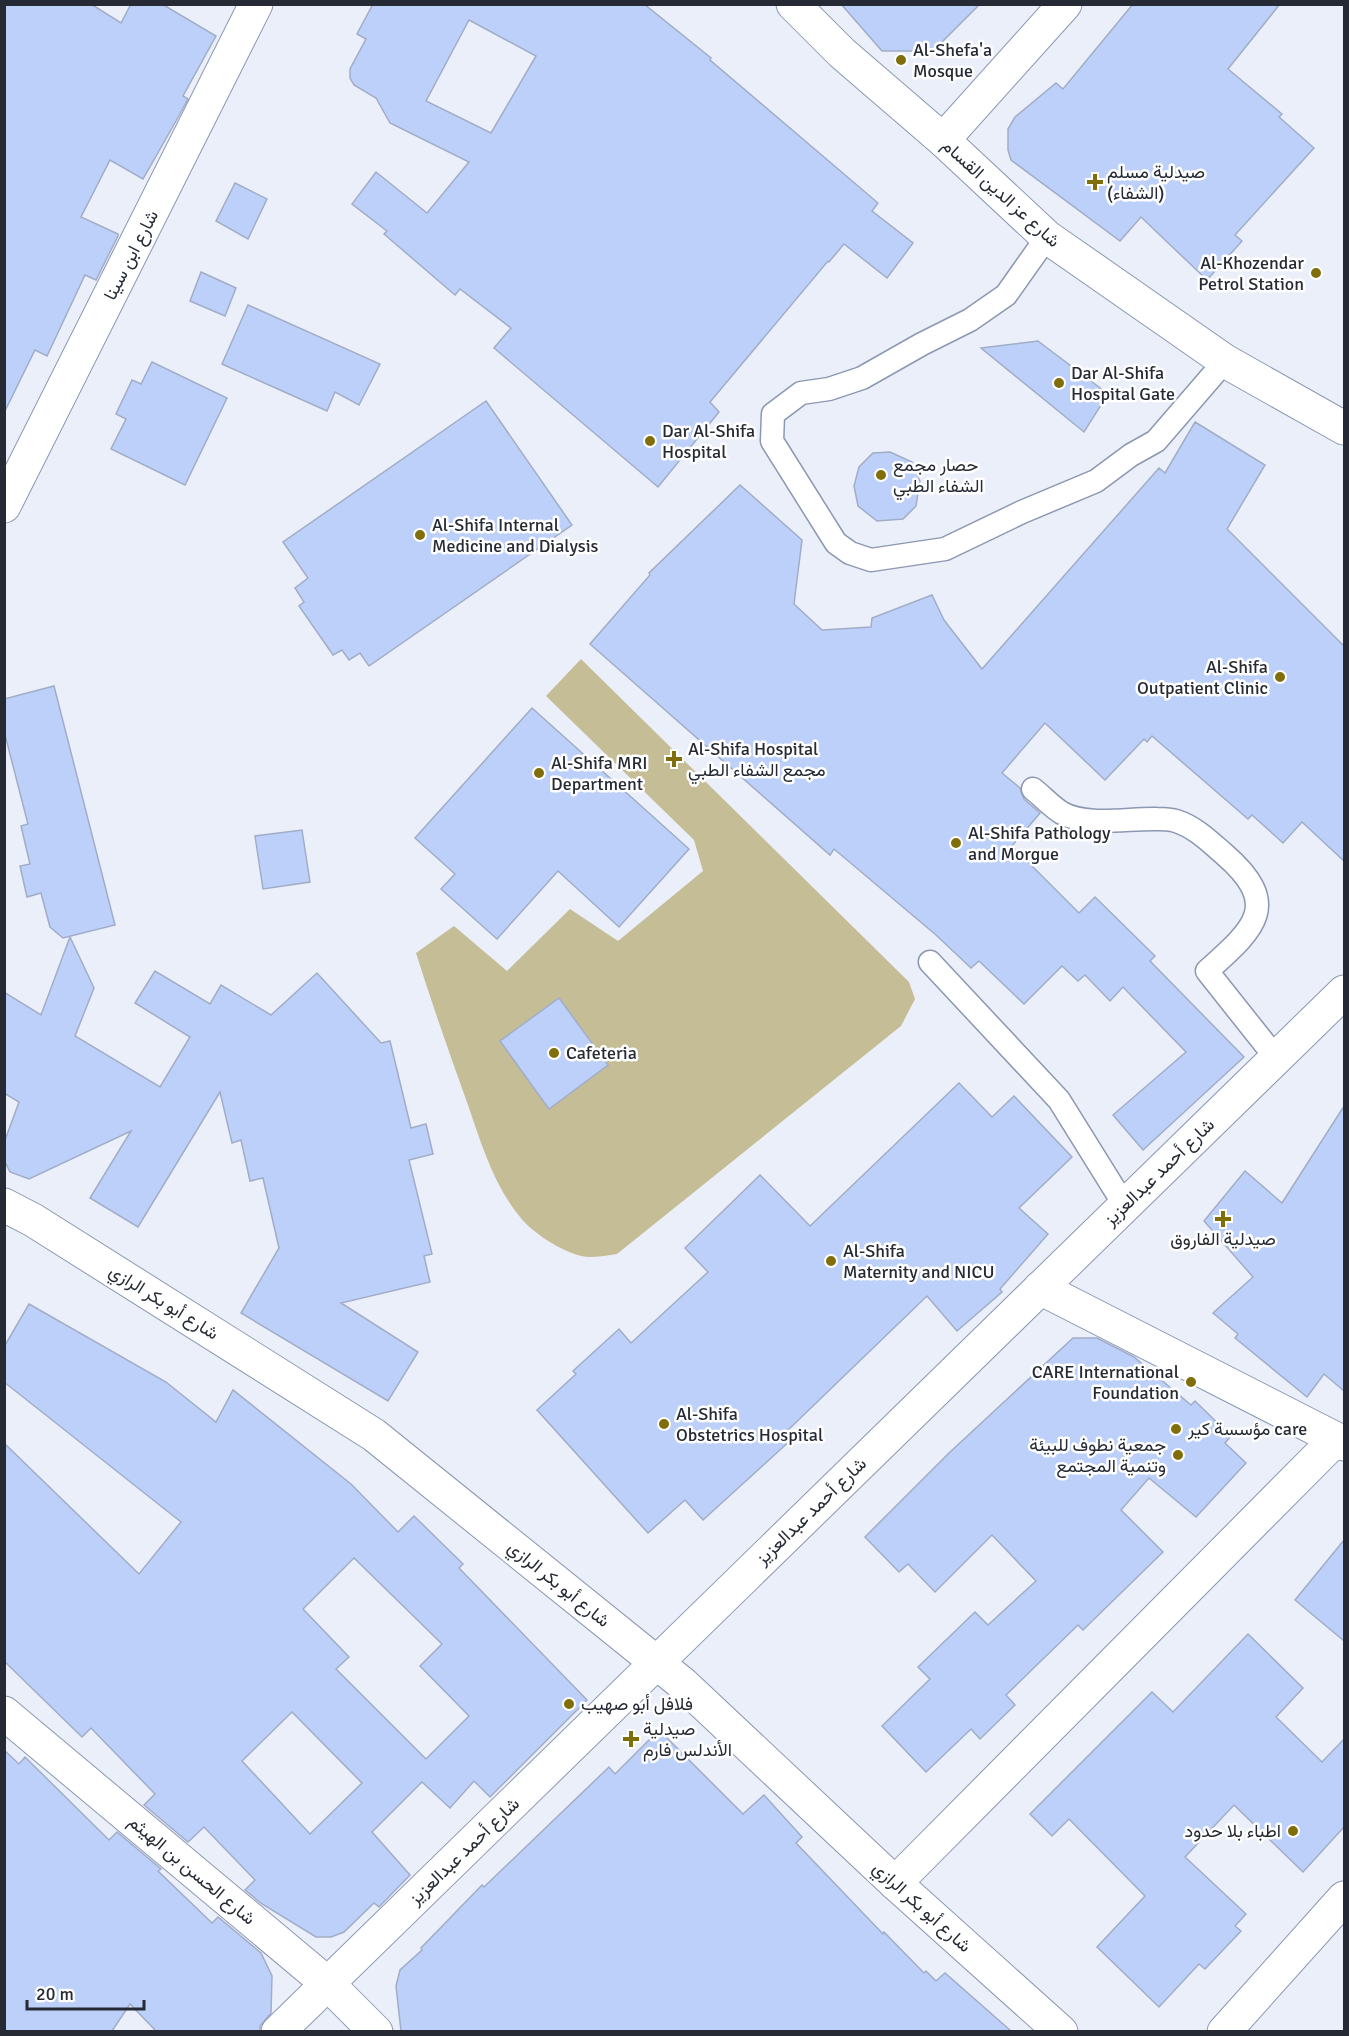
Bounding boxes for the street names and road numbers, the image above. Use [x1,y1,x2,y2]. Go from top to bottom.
street label: شارع عز الدين القسام [937,134,1065,253]
street label: شارع ابن سينا [99,206,164,304]
street label: شارع أحمد عبدالعزيز [1098,1114,1220,1232]
street label: شارع أبو بكر الرازي [103,1260,223,1348]
street label: شارع أحمد عبدالعزيز [750,1453,872,1571]
street label: شارع أبو بكر الرازي [501,1536,615,1635]
street label: شارع أحمد عبدالعزيز [403,1793,525,1911]
street label: شارع الحسن بن الهيثم [123,1811,260,1930]
street label: شارع أبو بكر الرازي [865,1857,976,1960]

